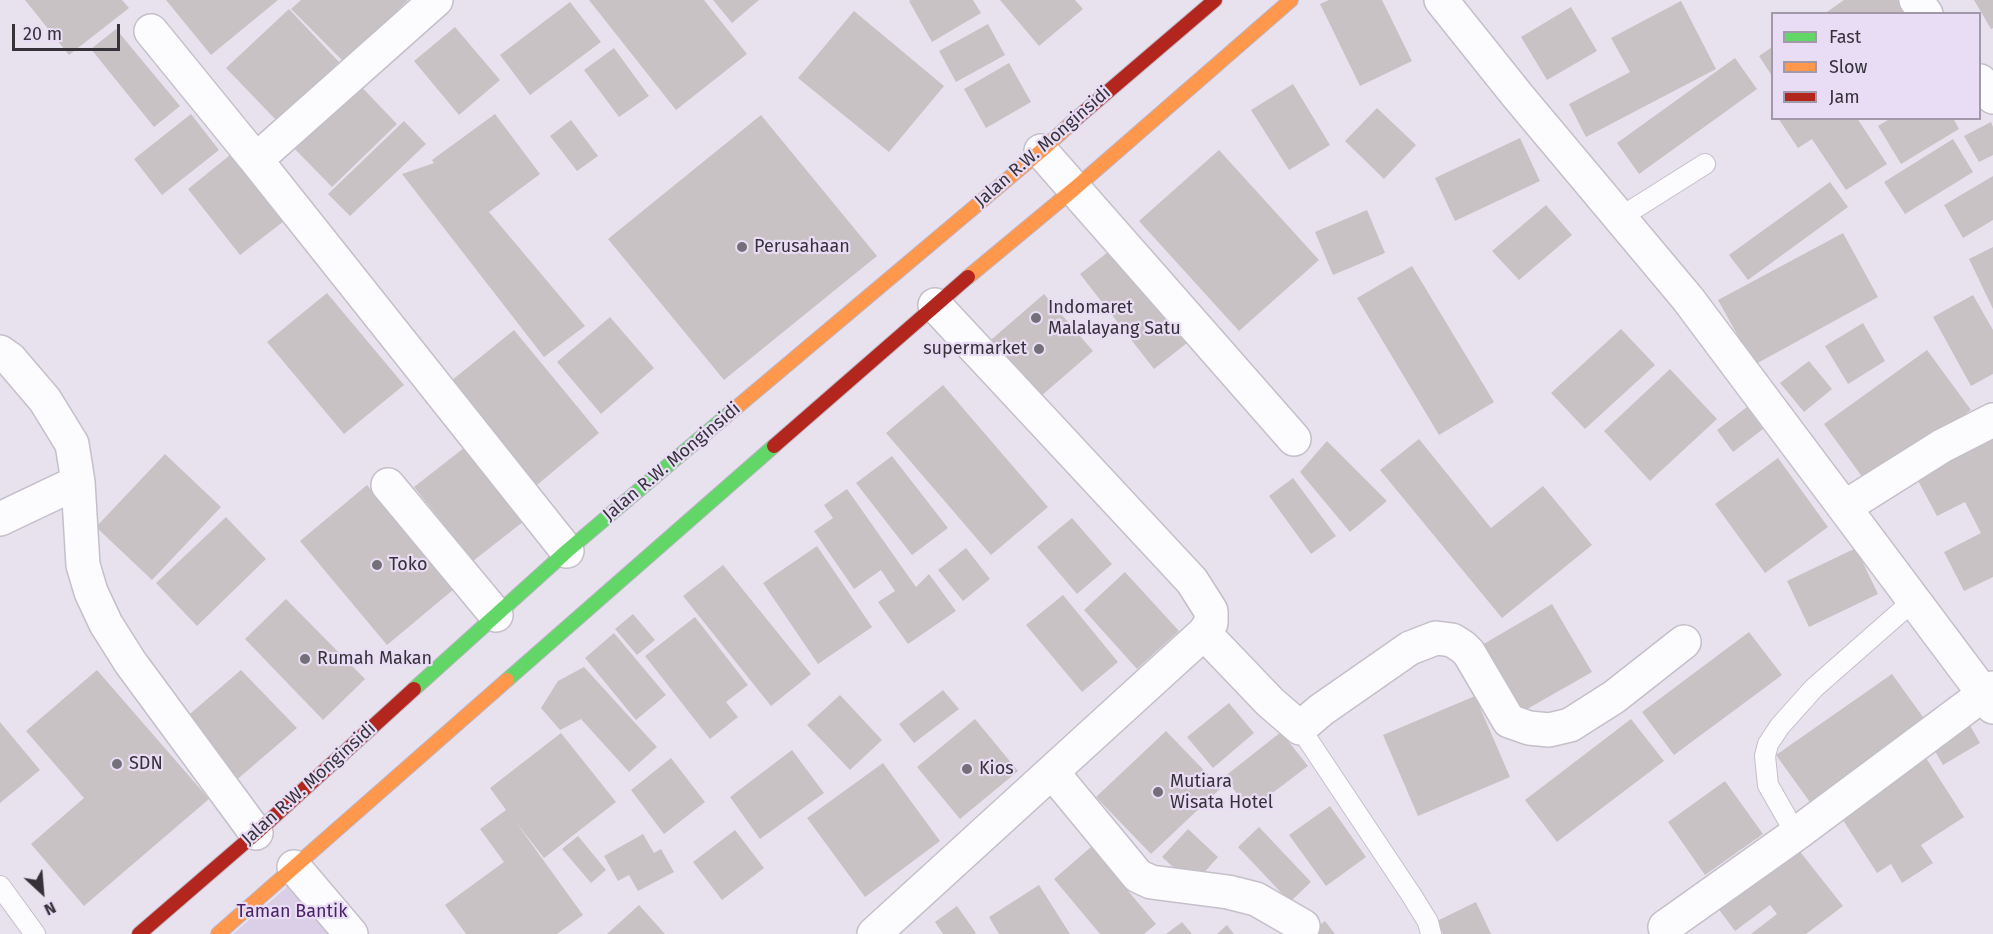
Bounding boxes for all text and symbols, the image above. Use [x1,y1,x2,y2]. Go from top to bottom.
scale bar [15,12,123,50]
legend [1771,12,1981,120]
text: 20 m [23,23,62,45]
text: Fast [1829,26,1861,48]
text: Slow [1829,56,1867,78]
street label: Jalan R.W. Monginsidi [971,82,1115,212]
text: Jam [1829,86,1860,108]
place label: Perusahaan [754,236,850,258]
marker: Perusahaan [735,240,749,254]
place label: Indomaret Malalayang Satu [1048,297,1181,340]
marker: Indomaret Malalayang Satu [1029,311,1043,325]
place label: supermarket [923,338,1027,360]
marker: supermarket [1032,342,1046,356]
street label: Jalan R.W. Monginsidi [599,398,745,526]
place label: Toko [389,554,427,576]
marker: Toko [370,558,384,572]
place label: Rumah Makan [317,648,432,670]
marker: Rumah Makan [298,652,312,666]
street label: Jalan R.W. Monginsidi [238,718,380,850]
place label: SDN [129,753,163,775]
marker: SDN [110,757,124,771]
place label: Kios [979,758,1014,780]
marker: Kios [960,762,974,776]
place label: Mutiara Wisata Hotel [1170,771,1273,814]
marker: Mutiara Wisata Hotel [1151,785,1165,799]
north arrow [12,862,72,922]
text: N [41,898,59,919]
park label: Taman Bantik [237,901,347,923]

